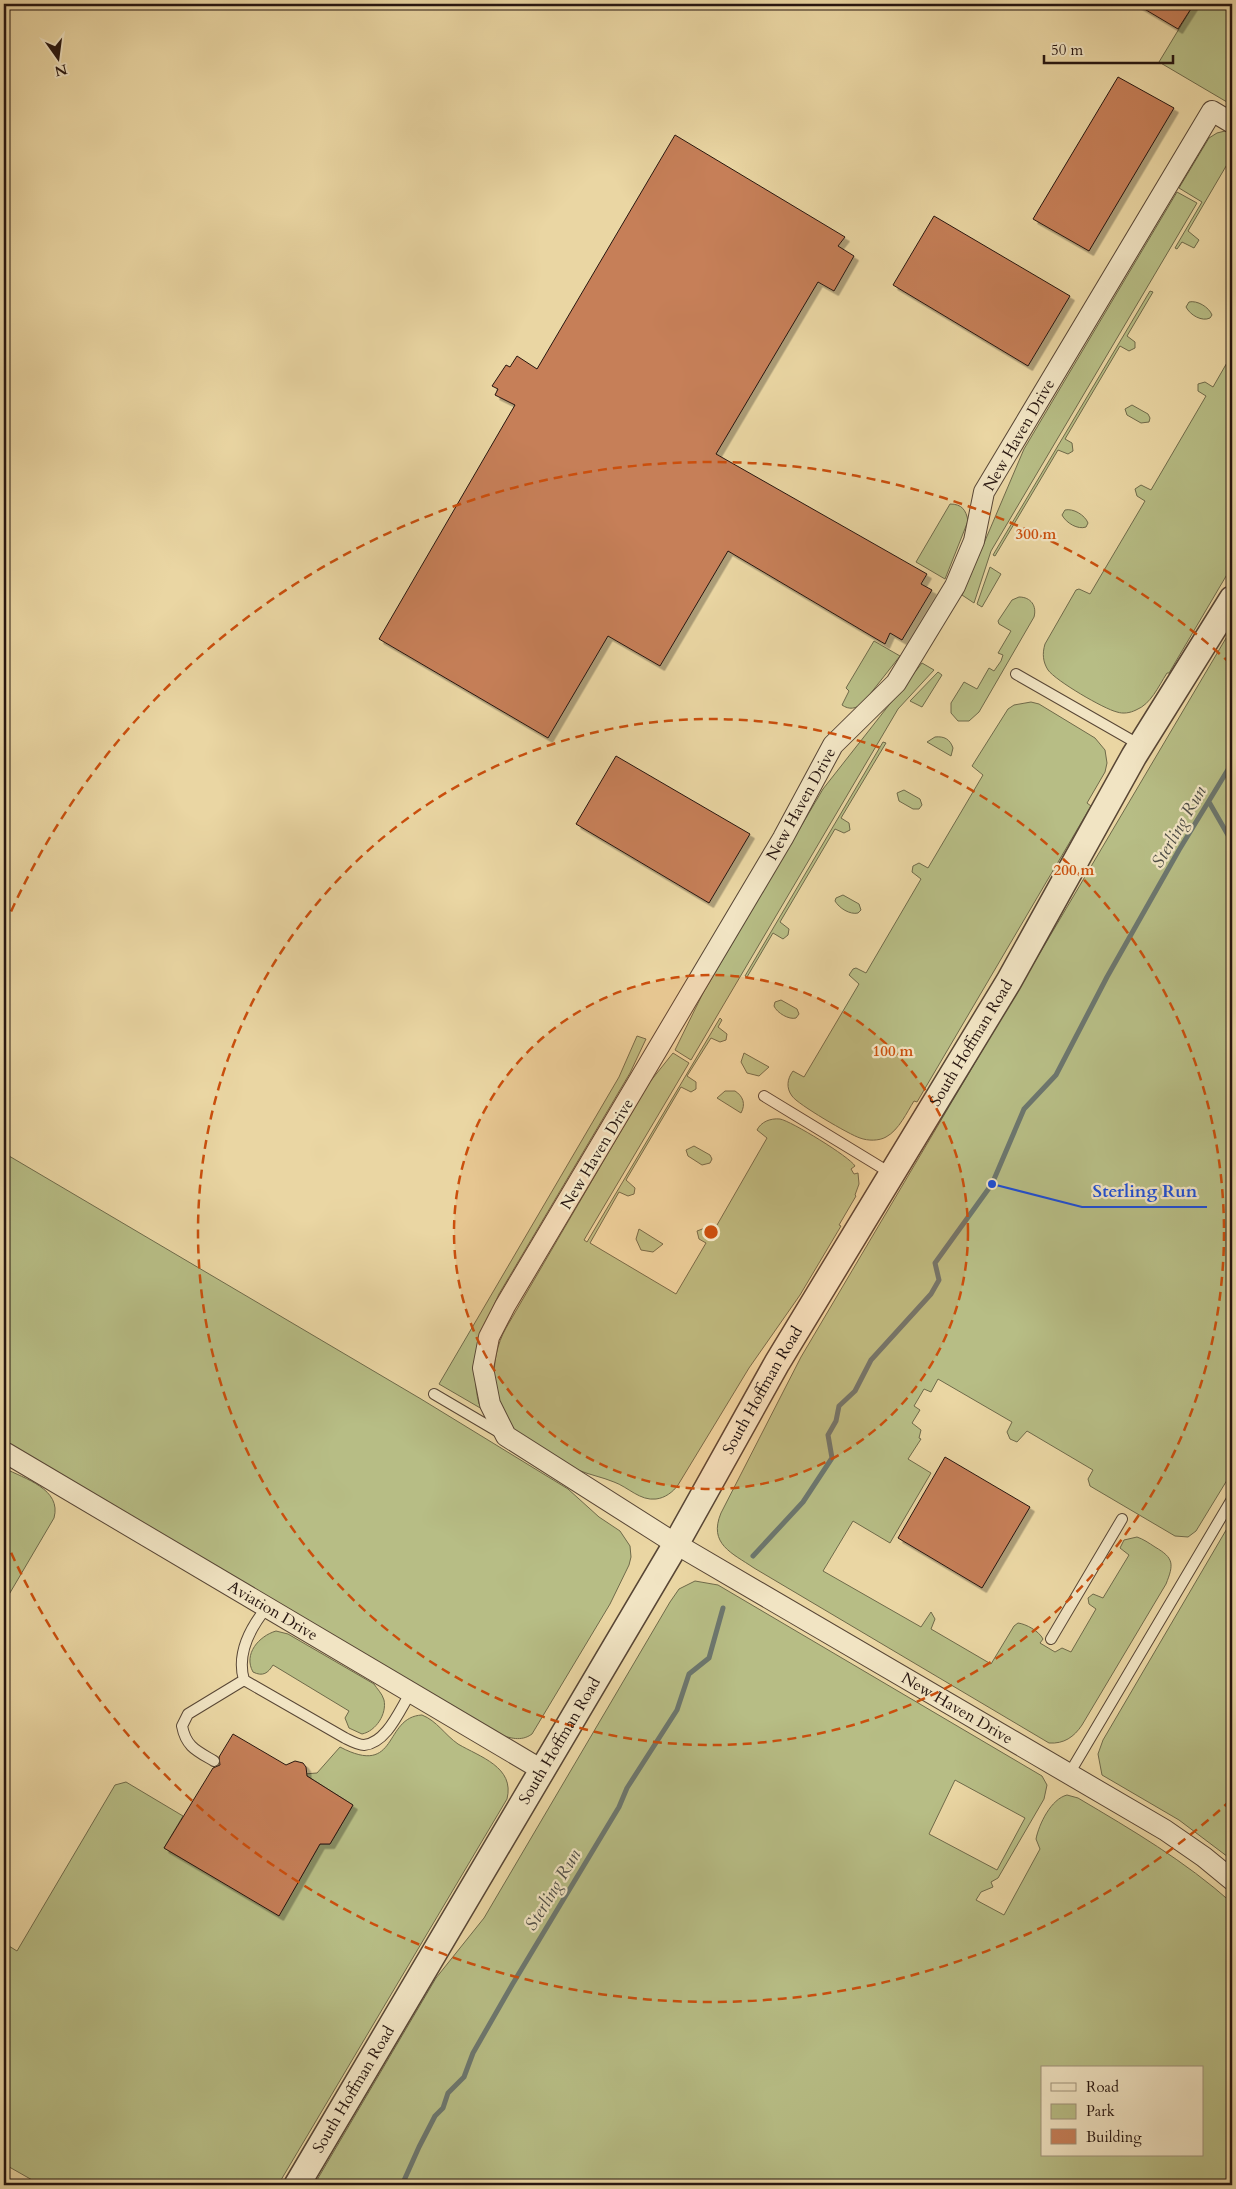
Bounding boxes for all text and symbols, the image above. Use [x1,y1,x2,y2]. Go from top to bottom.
north arrow [32,32,82,82]
scale bar [1044,32,1172,64]
text: 50 m [1051,40,1083,60]
text: N [53,59,69,81]
street label: New Haven Drive [978,375,1060,495]
text: 300 m [1016,524,1057,544]
street label: New Haven Drive [761,744,841,864]
water label: Sterling Run [1145,781,1213,873]
text: 200 m [1054,860,1095,880]
street label: South Hoffman Road [924,976,1018,1111]
text: 100 m [873,1041,914,1061]
street label: New Haven Drive [555,1094,639,1214]
callout: Sterling Run [1082,1174,1207,1207]
text: Sterling Run [1093,1179,1198,1204]
centre of rings [702,1223,720,1241]
street label: South Hoffman Road [717,1322,808,1458]
street label: Aviation Drive [224,1576,322,1646]
street label: New Haven Drive [897,1667,1017,1750]
street label: South Hoffman Road [513,1673,606,1809]
water label: Sterling Run [519,1844,587,1935]
street label: South Hoffman Road [307,2021,400,2157]
legend [1041,2066,1204,2156]
text: Road [1086,2077,1119,2097]
text: Park [1086,2101,1115,2121]
text: Building [1086,2127,1142,2147]

